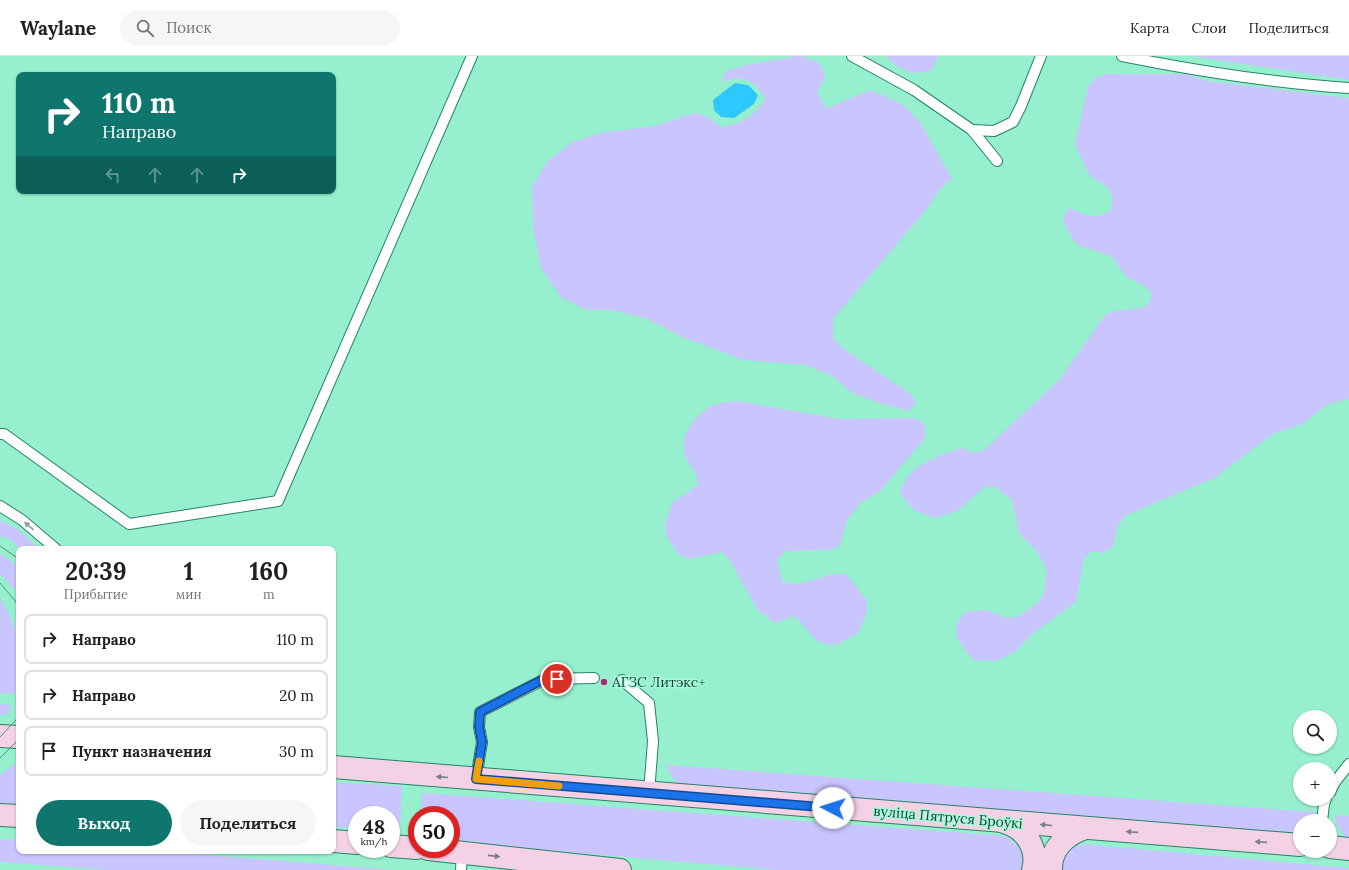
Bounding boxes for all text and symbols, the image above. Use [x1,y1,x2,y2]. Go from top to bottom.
search box [120,10,400,46]
text: Waylane [20,16,96,40]
icon: search [134,17,156,39]
text: Поиск [166,18,212,37]
text: Карта [1130,19,1169,37]
text: Слои [1191,19,1226,37]
text: Поделиться [1248,19,1329,37]
text: 110 m [102,85,176,121]
icon: right [36,88,88,140]
text: Направо [102,120,176,143]
icon: left [102,164,124,186]
icon: ahead [144,164,166,186]
icon: ahead [186,164,208,186]
icon: right [228,164,250,186]
one-way arrow [24,521,35,530]
text: 20:39 [65,556,127,587]
text: 1 [184,556,194,587]
text: 160 [249,556,288,587]
text: Прибытие [64,586,128,603]
text: мин [176,586,202,603]
text: m [263,586,275,603]
icon: right [38,628,60,650]
text: Направо [72,630,136,649]
text: 110 m [276,630,314,649]
pin [540,662,574,696]
icon: arrive [546,668,568,690]
place label: АГЗС Литэкс+ [611,673,706,691]
marker: АГЗС Литэкс+ [599,677,609,687]
icon: right [38,684,60,706]
text: Направо [72,686,136,705]
text: 20 m [279,686,314,705]
map controls [1293,710,1337,858]
button: search [1293,710,1337,754]
icon: arrive [38,740,60,762]
text: Пункт назначения [72,742,212,761]
text: 30 m [279,742,314,761]
button: + [1293,762,1337,806]
one-way arrow [436,773,448,780]
position arrow [812,787,854,829]
button: Выход [36,800,172,846]
button: Поделиться [180,800,316,846]
street label: вуліца Пятруся Броўкі [873,801,1024,833]
speed limit sign: 50 [408,806,460,858]
text: 48 [363,814,385,839]
button: − [1293,814,1337,858]
one-way arrow [1040,822,1053,828]
one-way arrow [1125,828,1138,835]
text: km/h [360,835,388,848]
one-way arrow [1255,838,1267,845]
one-way arrow [488,853,500,859]

